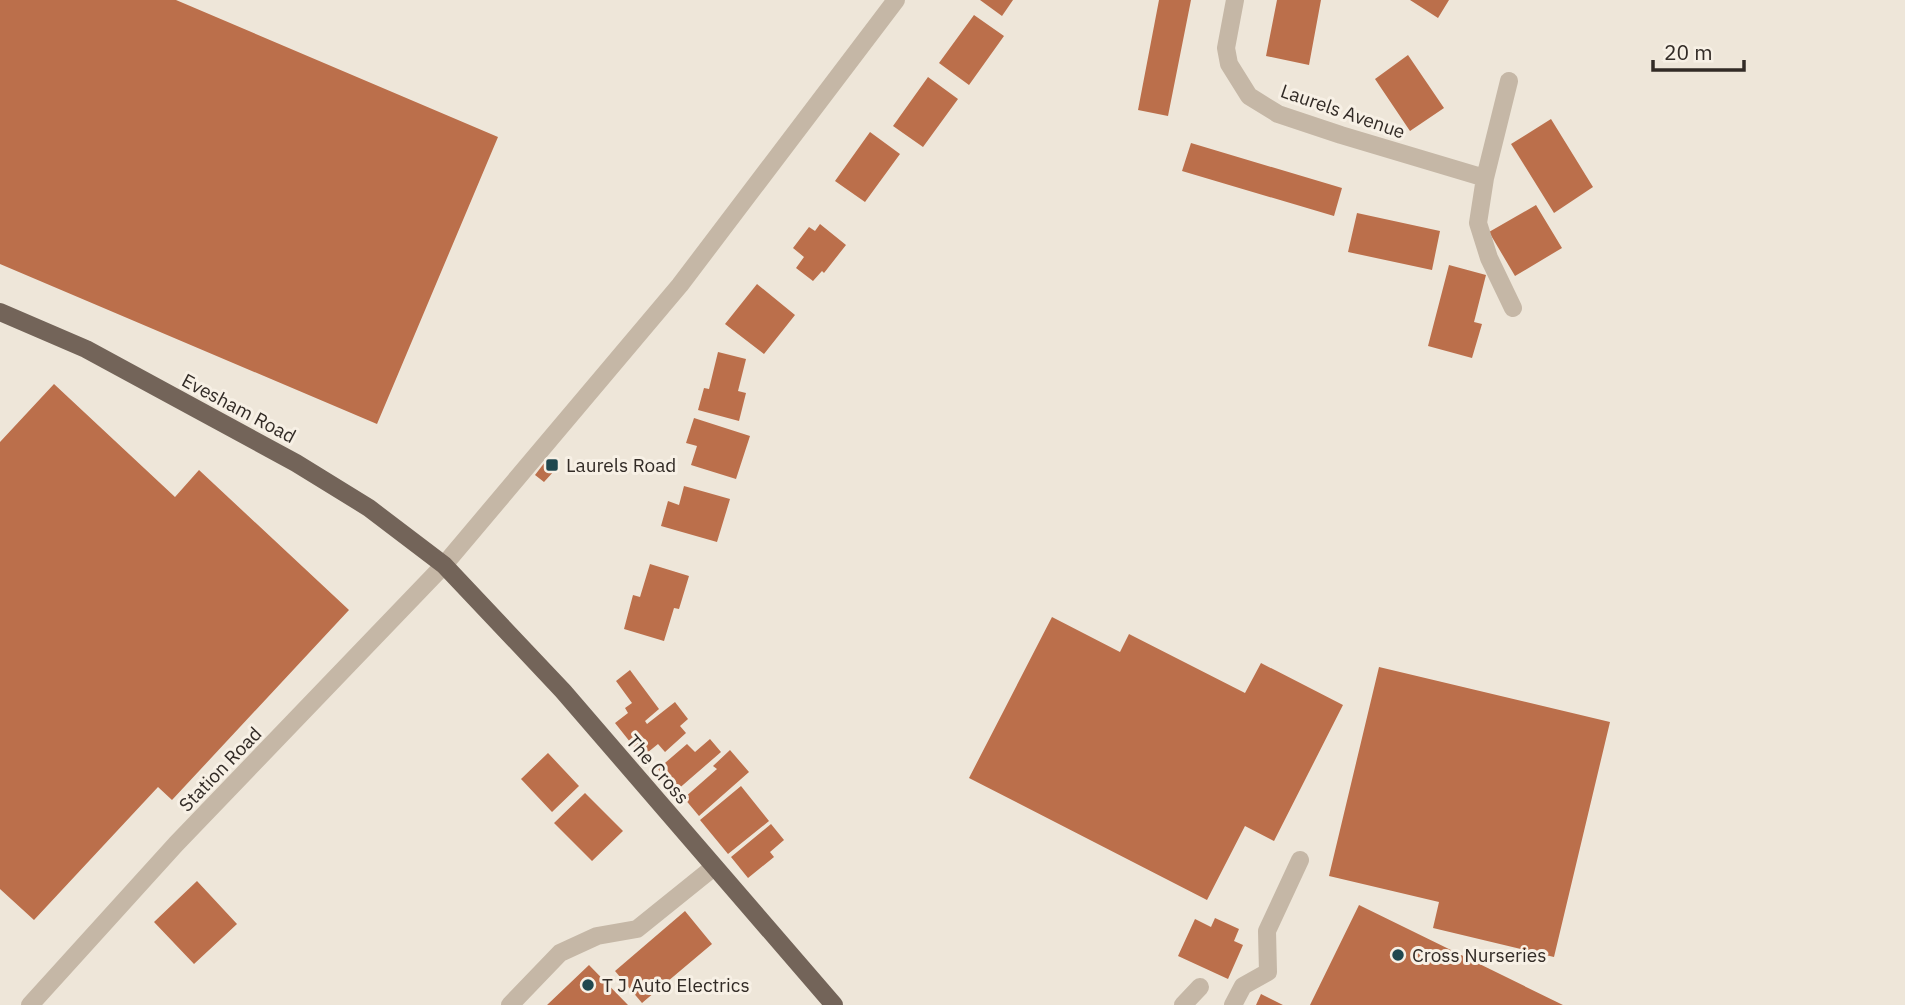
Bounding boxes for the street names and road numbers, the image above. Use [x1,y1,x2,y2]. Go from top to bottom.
street label: Laurels Avenue [1278,78,1408,144]
street label: Evesham Road [178,368,300,448]
street label: Station Road [174,722,266,816]
street label: The Cross [621,729,695,809]

